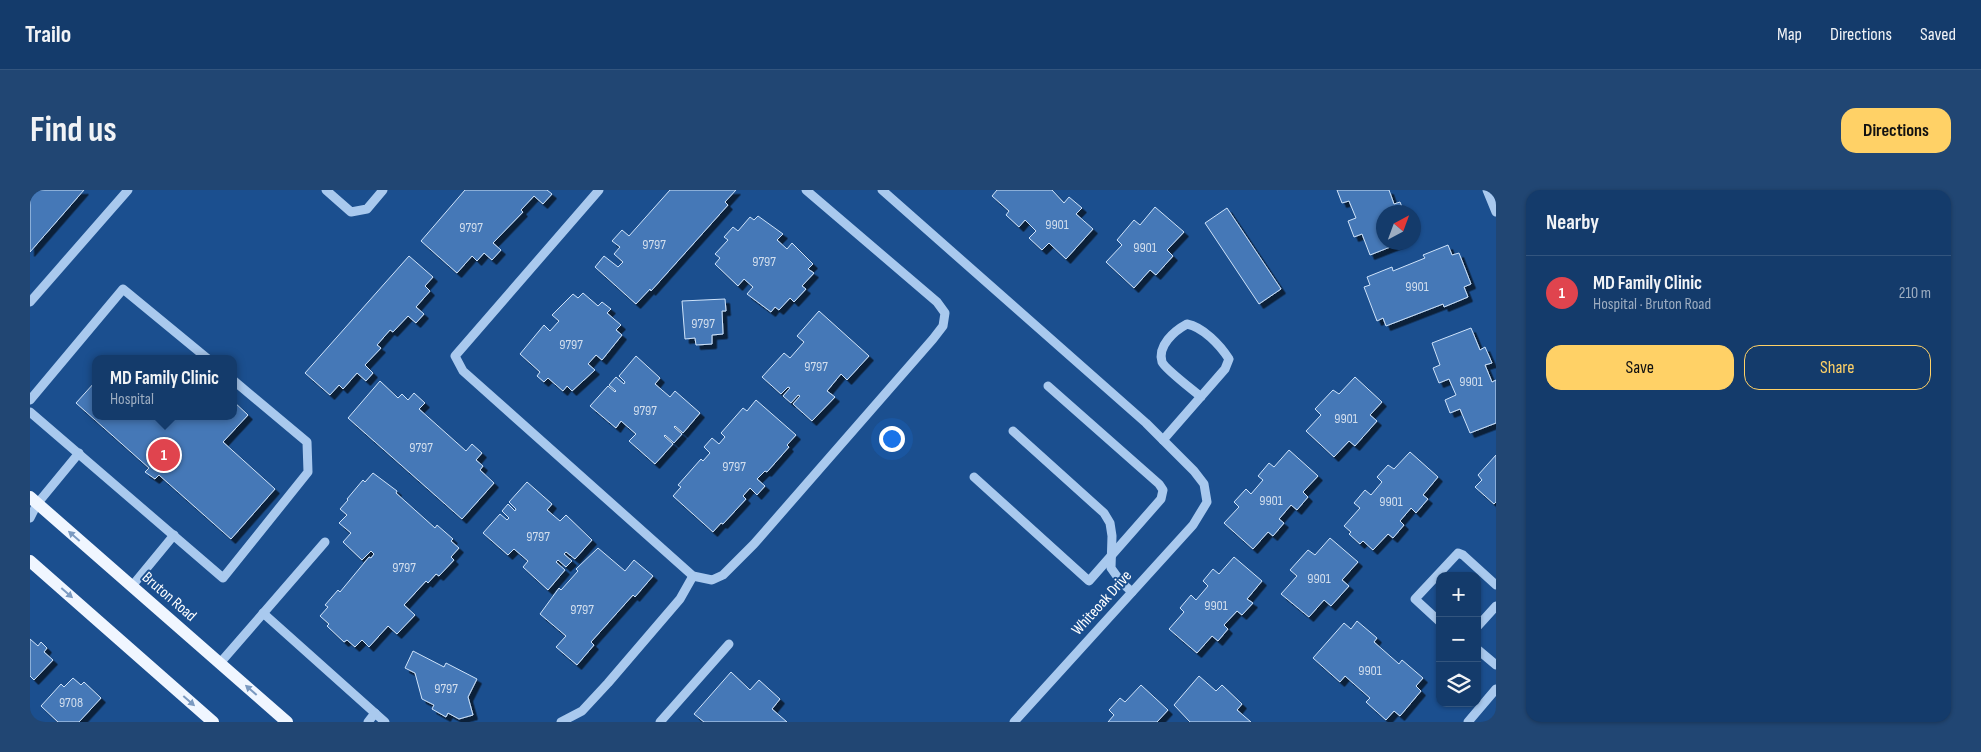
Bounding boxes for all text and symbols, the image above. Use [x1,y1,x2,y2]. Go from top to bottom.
text: Trailo [25,20,71,49]
text: Map [1777,24,1802,45]
text: Directions [1830,24,1892,45]
text: Saved [1920,24,1956,45]
button: Directions [1841,108,1951,153]
text: Find us [30,109,117,152]
north arrow [1376,205,1421,250]
text: Nearby [1546,210,1599,235]
house number: 9901 [1045,216,1069,233]
house number: 9797 [459,219,483,236]
house number: 9797 [642,236,666,253]
house number: 9901 [1133,239,1157,256]
house number: 9797 [752,253,776,270]
text: MD Family Clinic [1593,272,1702,295]
house number: 9901 [1405,278,1429,295]
text: 1 [1559,284,1565,303]
text: 210 m [1899,284,1931,303]
text: Hospital · Bruton Road [1593,295,1711,314]
house number: 9797 [691,315,715,332]
house number: 9797 [559,336,583,353]
button: Save [1546,345,1734,390]
button: Share [1744,345,1931,390]
popup [92,355,237,420]
house number: 9797 [804,358,828,375]
text: MD Family Clinic [110,367,219,390]
house number: 9901 [1459,373,1483,390]
text: Hospital [110,390,154,409]
house number: 9797 [633,402,657,419]
house number: 9901 [1334,410,1358,427]
your location [879,426,905,452]
pin: 1 [148,436,180,474]
house number: 9797 [409,439,433,456]
house number: 9797 [722,458,746,475]
house number: 9901 [1259,492,1283,509]
house number: 9901 [1379,493,1403,510]
house number: 9797 [526,528,550,545]
one-way arrow [68,531,80,542]
house number: 9797 [392,559,416,576]
street label: Whiteoak Drive [1068,567,1136,639]
street label: Bruton Road [138,568,200,626]
house number: 9901 [1307,570,1331,587]
map controls [1436,572,1481,707]
button: + [1436,572,1481,617]
one-way arrow [60,588,73,599]
house number: 9901 [1204,597,1228,614]
house number: 9797 [570,601,594,618]
button: − [1436,617,1481,662]
house number: 9901 [1358,662,1382,679]
button: layers [1436,662,1481,707]
house number: 9797 [434,680,458,697]
one-way arrow [245,684,257,696]
house number: 9708 [59,694,83,711]
one-way arrow [182,695,194,707]

